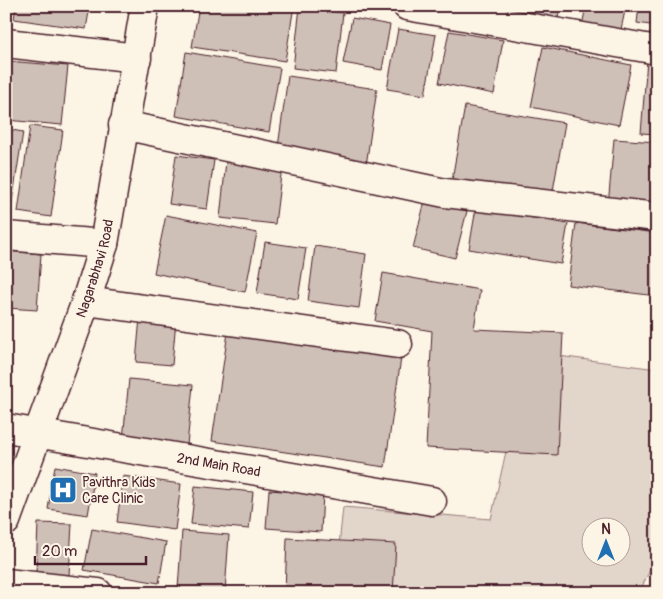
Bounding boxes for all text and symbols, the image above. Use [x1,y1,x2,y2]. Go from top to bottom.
street label: Nagarabhavi Road [72,218,117,320]
street label: 2nd Main Road [176,449,262,480]
place label: Pavithra Kids Care Clinic [82,474,156,507]
hospital icon: Pavithra Kids Care Clinic [48,475,78,505]
north arrow [580,516,630,566]
text: N [601,521,611,538]
scale bar [35,534,146,566]
text: 20 m [42,542,77,561]

